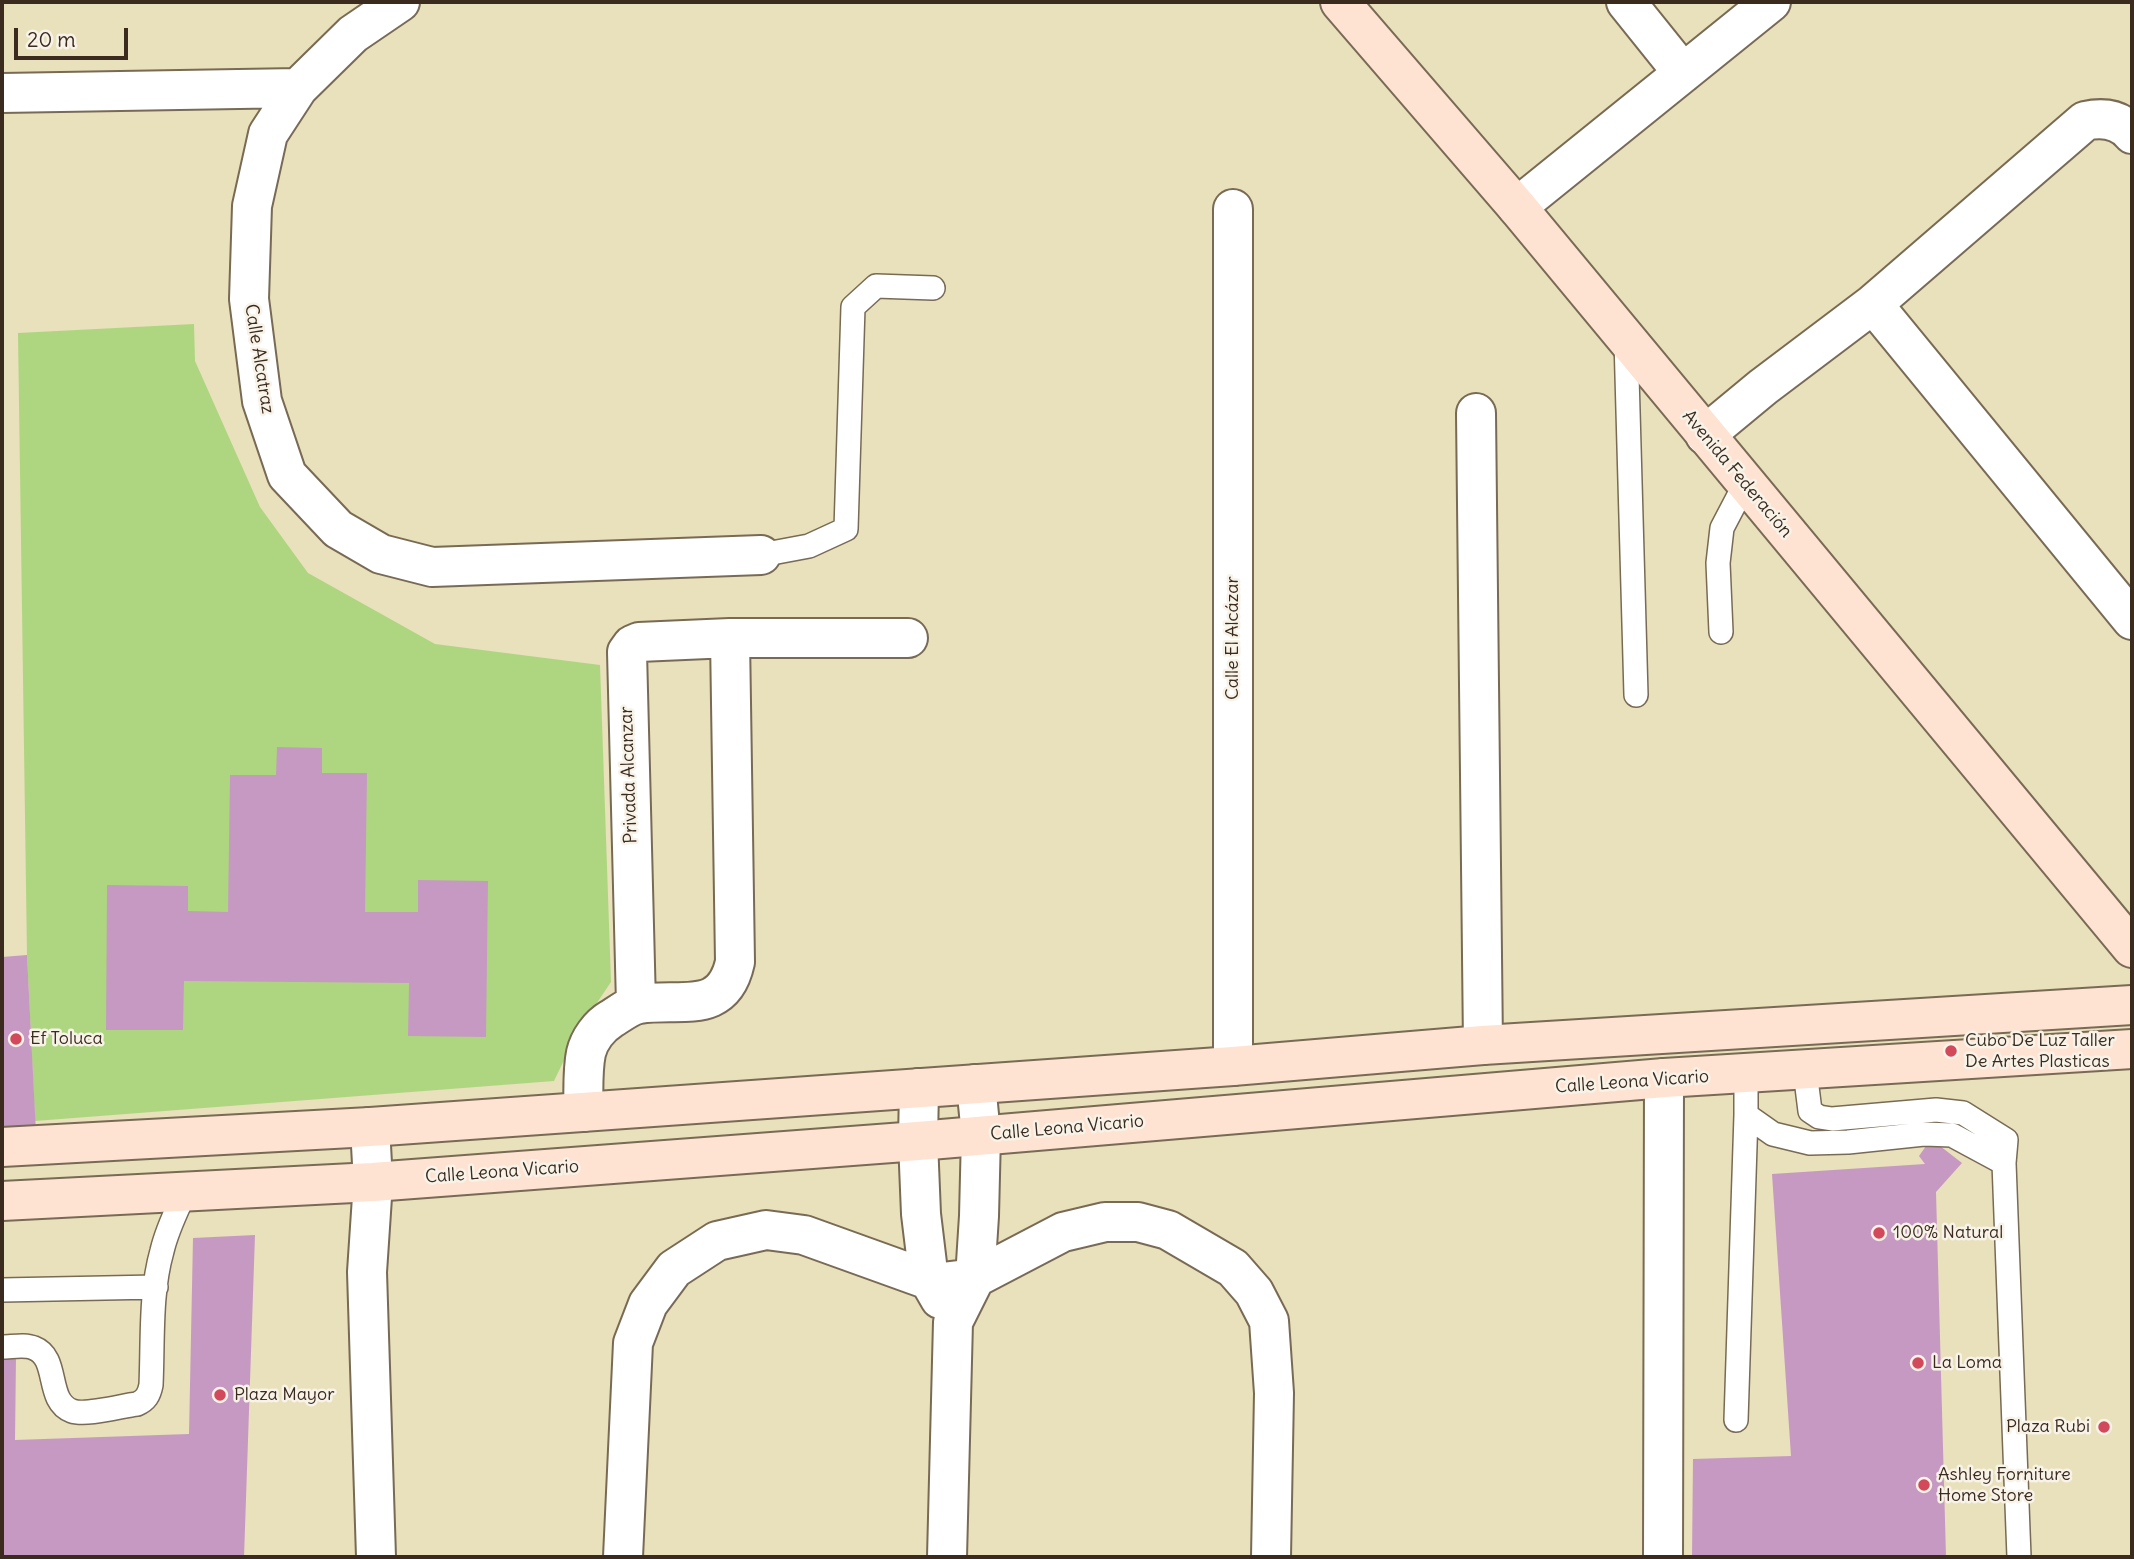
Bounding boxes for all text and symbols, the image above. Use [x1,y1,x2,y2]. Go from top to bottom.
scale bar [18,14,131,58]
text: 20 m [27,26,76,53]
street label: Calle Alcatraz [240,302,278,416]
street label: Avenida Federación [1677,406,1797,542]
street label: Calle El Alcázar [1222,576,1244,700]
street label: Privada Alcanzar [616,706,642,844]
place label: Ef Toluca [30,1028,103,1050]
place label: Cubo De Luz Taller De Artes Plasticas [1965,1030,2115,1072]
marker: Ef Toluca [8,1031,24,1047]
marker: Cubo De Luz Taller De Artes Plasticas [1943,1043,1959,1059]
street label: Calle Leona Vicario [1554,1066,1710,1098]
street label: Calle Leona Vicario [989,1111,1145,1145]
street label: Calle Leona Vicario [424,1156,580,1188]
place label: 100% Natural [1893,1222,2003,1244]
marker: 100% Natural [1871,1225,1887,1241]
place label: La Loma [1932,1352,2002,1374]
marker: La Loma [1910,1355,1926,1371]
place label: Plaza Mayor [234,1384,335,1406]
marker: Plaza Mayor [212,1387,228,1403]
place label: Plaza Rubi [2006,1416,2090,1438]
marker: Plaza Rubi [2096,1419,2112,1435]
place label: Ashley Forniture Home Store [1938,1464,2071,1506]
marker: Ashley Forniture Home Store [1916,1477,1932,1493]

